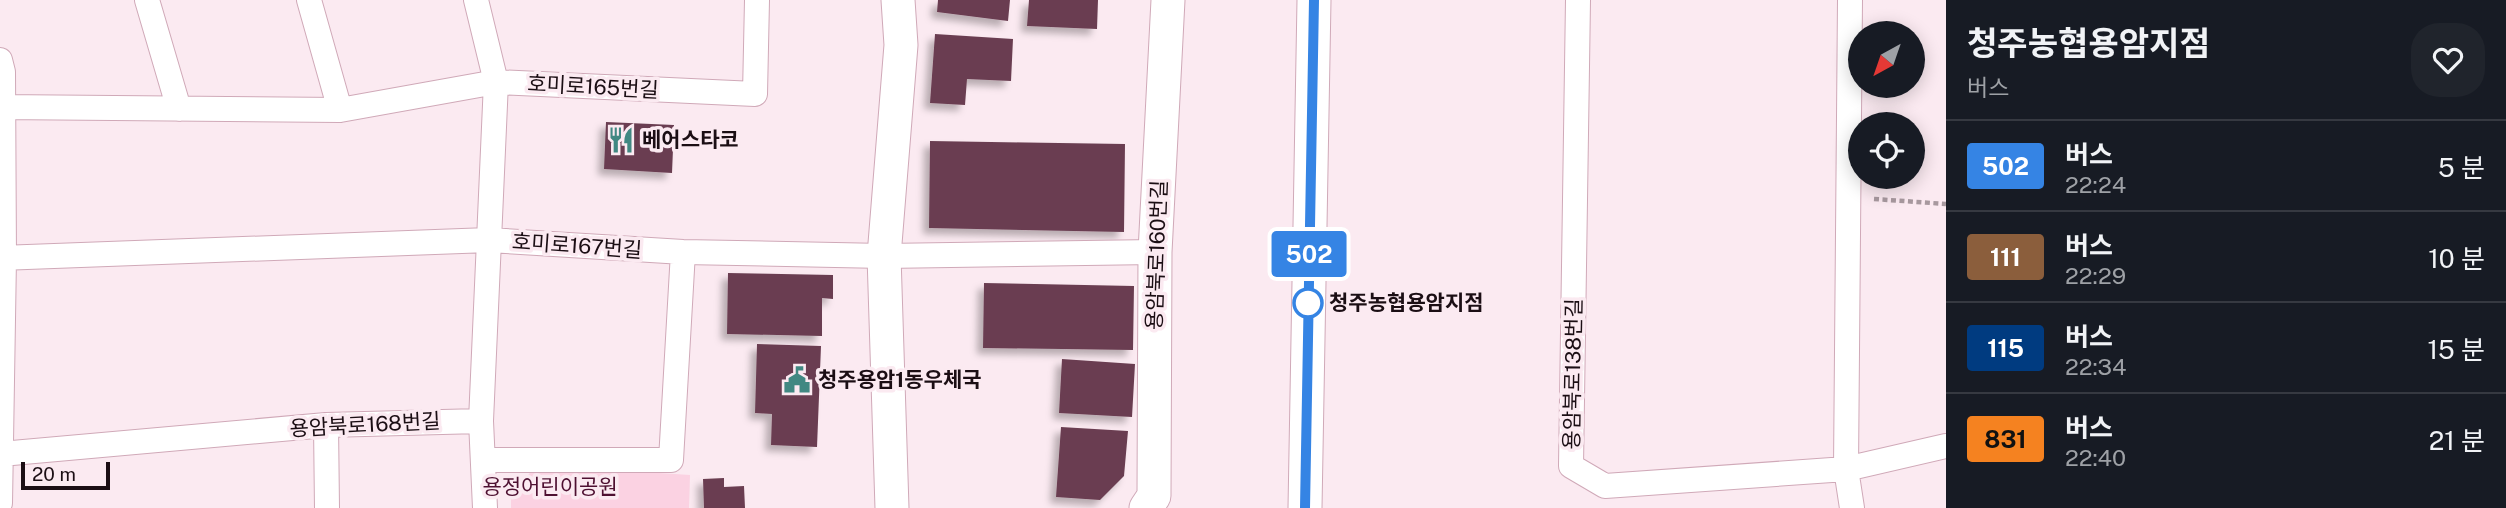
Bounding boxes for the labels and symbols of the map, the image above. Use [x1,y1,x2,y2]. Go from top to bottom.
north arrow [1848,21,1925,98]
street label: 호미로165번길 [527,71,659,102]
restaurant icon: 베어스타코 [606,125,636,155]
place label: 베어스타코 [642,127,739,152]
street label: 용암북로160번길 [1141,179,1172,331]
street label: 호미로167번길 [511,228,643,263]
line badge: 502 [1269,231,1349,277]
marker: 청주농협용암지점 [1293,288,1323,318]
place label: 청주농협용암지점 [1329,290,1484,315]
street label: 용암북로138번길 [1559,298,1586,450]
public building icon: 청주용암1동우체국 [782,365,812,395]
place label: 청주용암1동우체국 [818,367,982,392]
street label: 용암북로168번길 [289,408,441,441]
scale bar [21,459,110,491]
park label: 용정어린이공원 [482,474,618,499]

